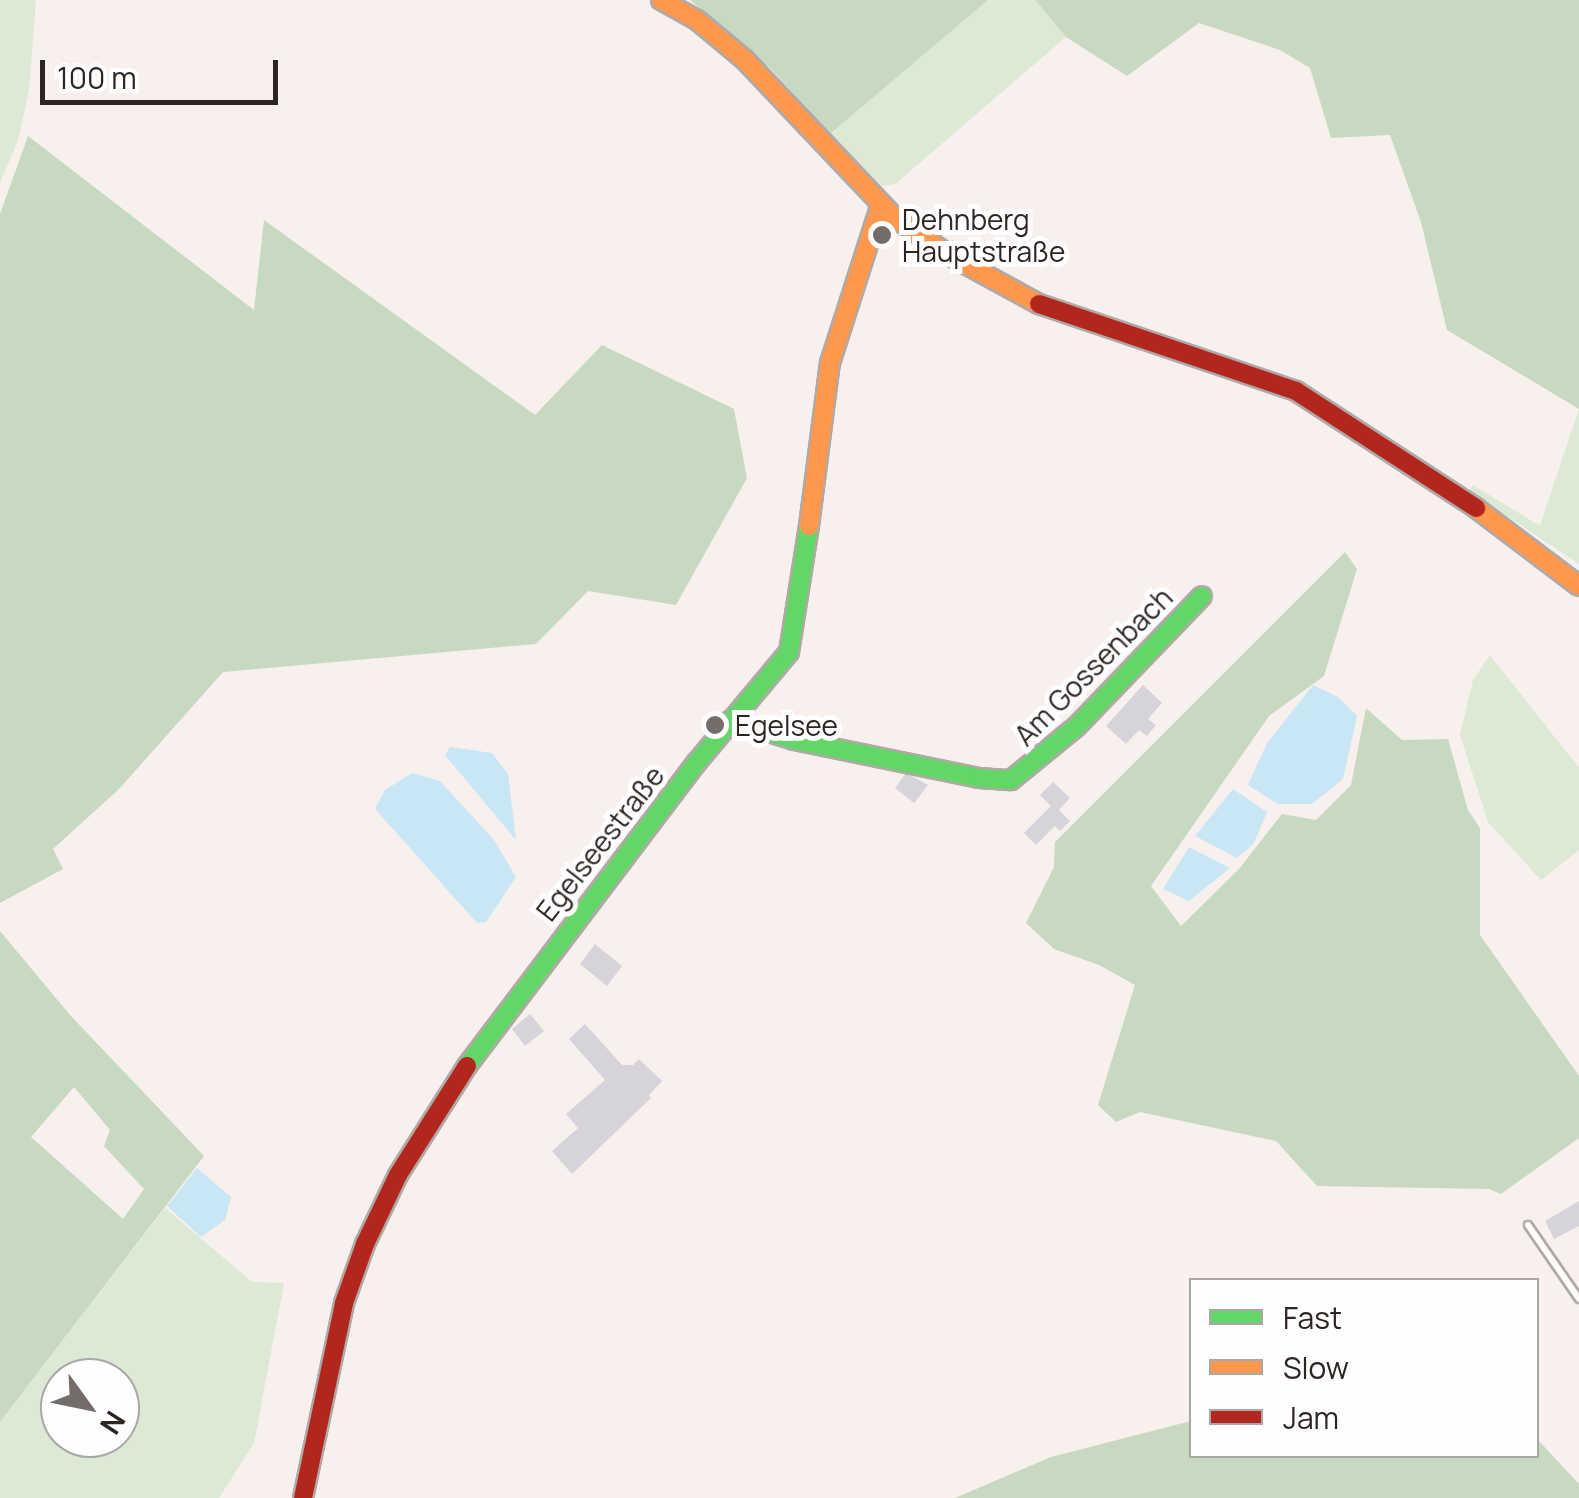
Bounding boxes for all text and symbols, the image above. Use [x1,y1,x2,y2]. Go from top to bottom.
scale bar [45,40,282,102]
text: 100 m [57,57,137,98]
place label: Dehnberg Hauptstraße [902,202,1065,268]
marker: Dehnberg Hauptstraße [871,224,893,246]
street label: Am Gossenbach [1007,580,1179,752]
place label: Egelsee [735,708,838,742]
marker: Egelsee [704,714,726,736]
street label: Egelseestraße [529,759,671,927]
legend [1189,1278,1539,1458]
text: Fast [1283,1297,1342,1338]
text: Slow [1283,1347,1349,1388]
north arrow [40,1358,140,1458]
text: Jam [1283,1397,1339,1438]
text: N [92,1404,135,1442]

